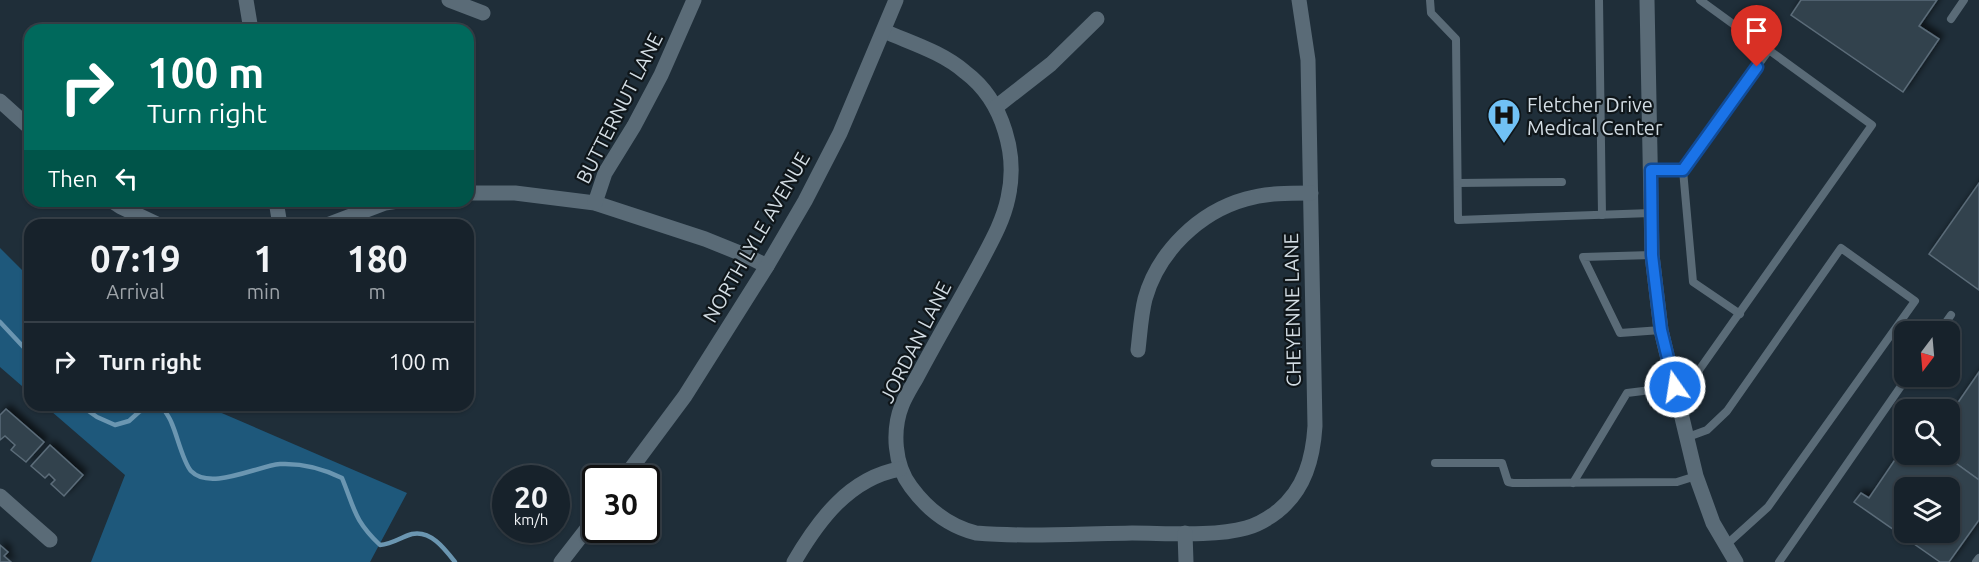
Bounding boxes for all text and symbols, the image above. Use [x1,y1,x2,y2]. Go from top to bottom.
pin [1731,5,1782,67]
icon: arrive [1740,14,1773,47]
street label: BUTTERNUT LANE [571,29,667,187]
icon: right [48,48,126,126]
text: 100 m [147,49,264,96]
place label: Fletcher Drive Medical Center [1527,93,1663,139]
hospital icon: Fletcher Drive Medical Center [1486,97,1522,144]
text: Turn right [147,98,267,128]
street label: NORTH LYLE AVENUE [698,148,814,326]
icon: left [110,162,143,195]
text: Then [48,166,98,191]
street label: CHEYENNE LANE [1279,233,1305,387]
text: 07:19 [90,238,180,279]
text: 1 [253,238,274,279]
text: 180 [347,238,408,279]
street label: JORDAN LANE [875,278,955,406]
text: Arrival [106,280,165,303]
text: min [247,280,280,303]
text: m [369,280,386,303]
north arrow [1894,321,1960,387]
map controls [1894,321,1960,543]
icon: right [48,345,81,378]
text: Turn right [99,349,201,374]
text: 100 m [389,349,450,374]
position arrow [1643,355,1707,419]
button: search [1894,399,1960,465]
speed limit sign: 30 [582,465,660,543]
button: layers [1894,477,1960,543]
text: 20 [514,480,548,514]
text: km/h [514,511,548,528]

